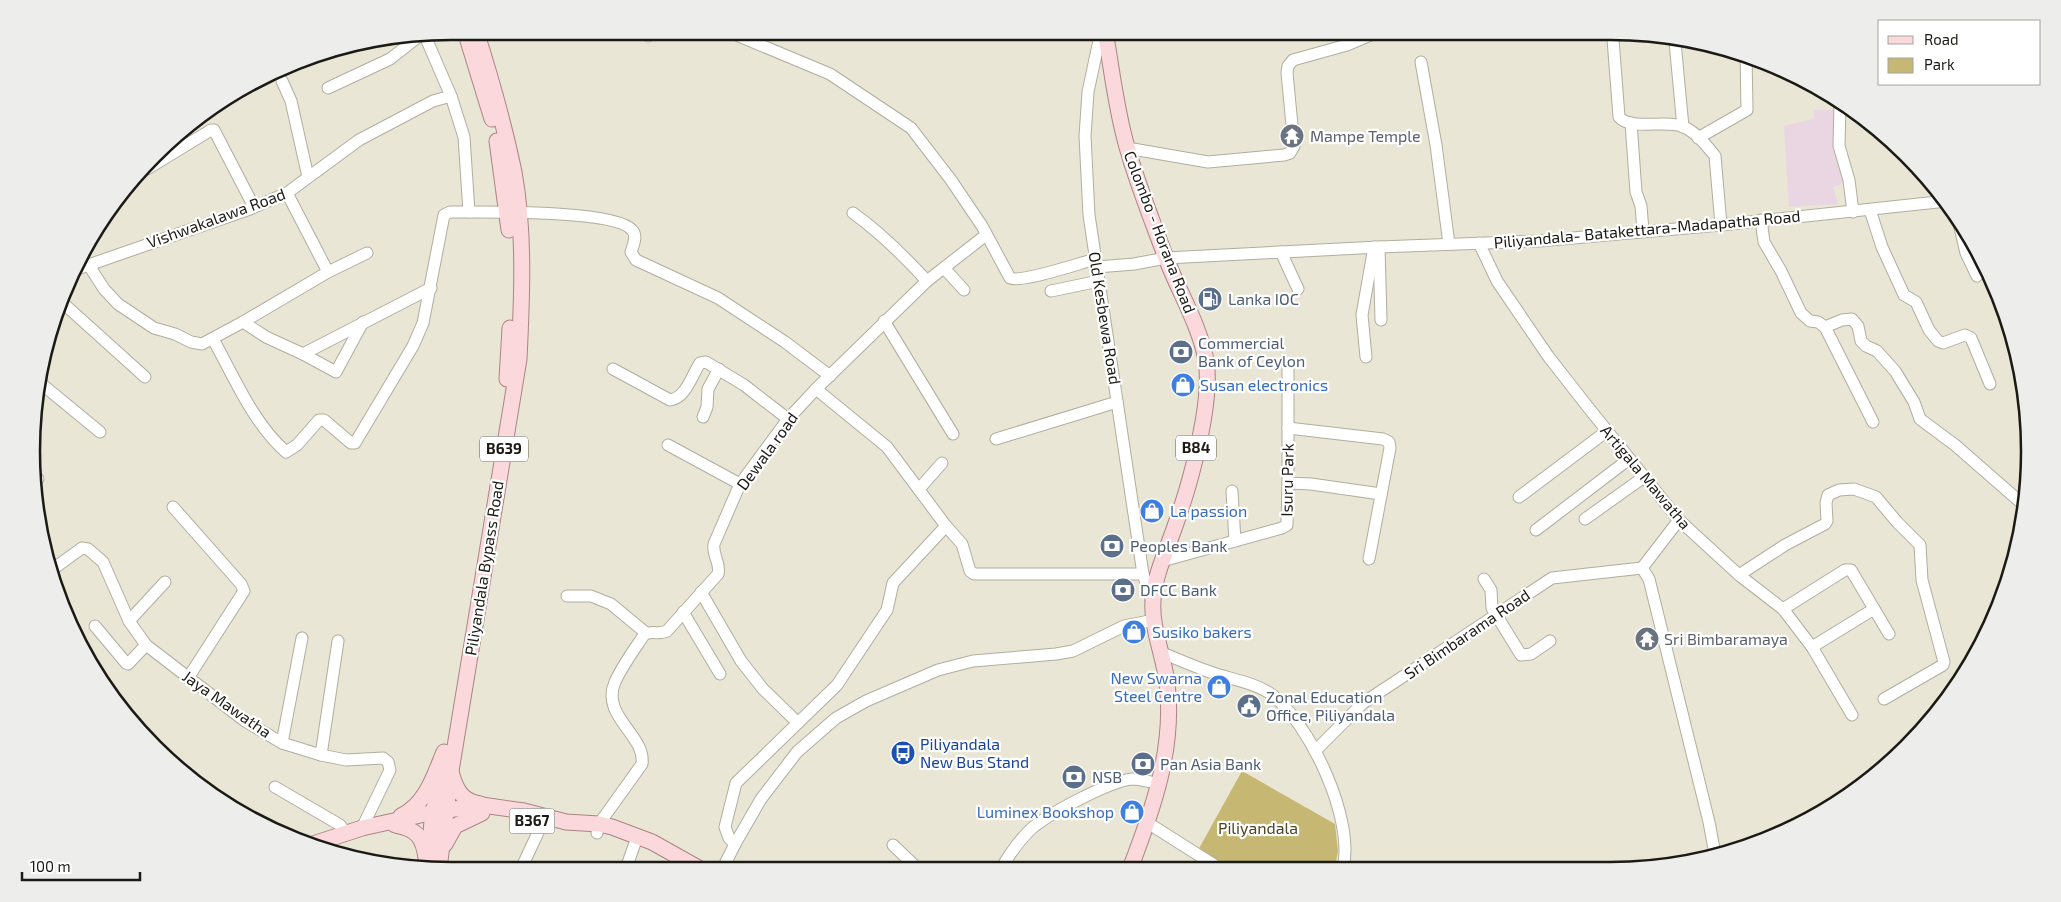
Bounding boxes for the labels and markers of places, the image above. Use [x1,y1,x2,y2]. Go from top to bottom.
temple icon: Mampe Temple [1279,123,1305,149]
place label: Mampe Temple [1310,126,1421,145]
fuel station icon: Lanka IOC [1197,286,1223,312]
place label: Lanka IOC [1228,289,1299,308]
place label: Commercial Bank of Ceylon [1198,333,1305,370]
bank icon: Commercial Bank of Ceylon [1168,339,1194,365]
shop icon: Susan electronics [1170,372,1196,398]
place label: Susan electronics [1200,375,1328,394]
shop icon: La passion [1139,498,1165,524]
place label: La passion [1170,501,1247,520]
bank icon: Peoples Bank [1099,533,1125,559]
place label: Peoples Bank [1130,536,1228,555]
bank icon: DFCC Bank [1110,577,1136,603]
place label: DFCC Bank [1140,580,1217,599]
shop icon: Susiko bakers [1121,619,1147,645]
place label: Susiko bakers [1152,622,1252,641]
temple icon: Sri Bimbaramaya [1634,626,1660,652]
place label: Sri Bimbaramaya [1664,629,1788,648]
place label: New Swarna Steel Centre [1110,668,1202,705]
shop icon: New Swarna Steel Centre [1206,674,1232,700]
place label: Zonal Education Office, Piliyandala [1266,687,1395,724]
public building icon: Zonal Education Office, Piliyandala [1236,693,1262,719]
place label: Piliyandala New Bus Stand [920,734,1029,771]
bus stop icon: Piliyandala New Bus Stand [890,740,916,766]
bank icon: Pan Asia Bank [1130,751,1156,777]
place label: Pan Asia Bank [1160,754,1261,773]
bank icon: NSB [1061,764,1087,790]
place label: NSB [1092,767,1122,786]
shop icon: Luminex Bookshop [1119,799,1145,825]
place label: Luminex Bookshop [977,802,1114,821]

